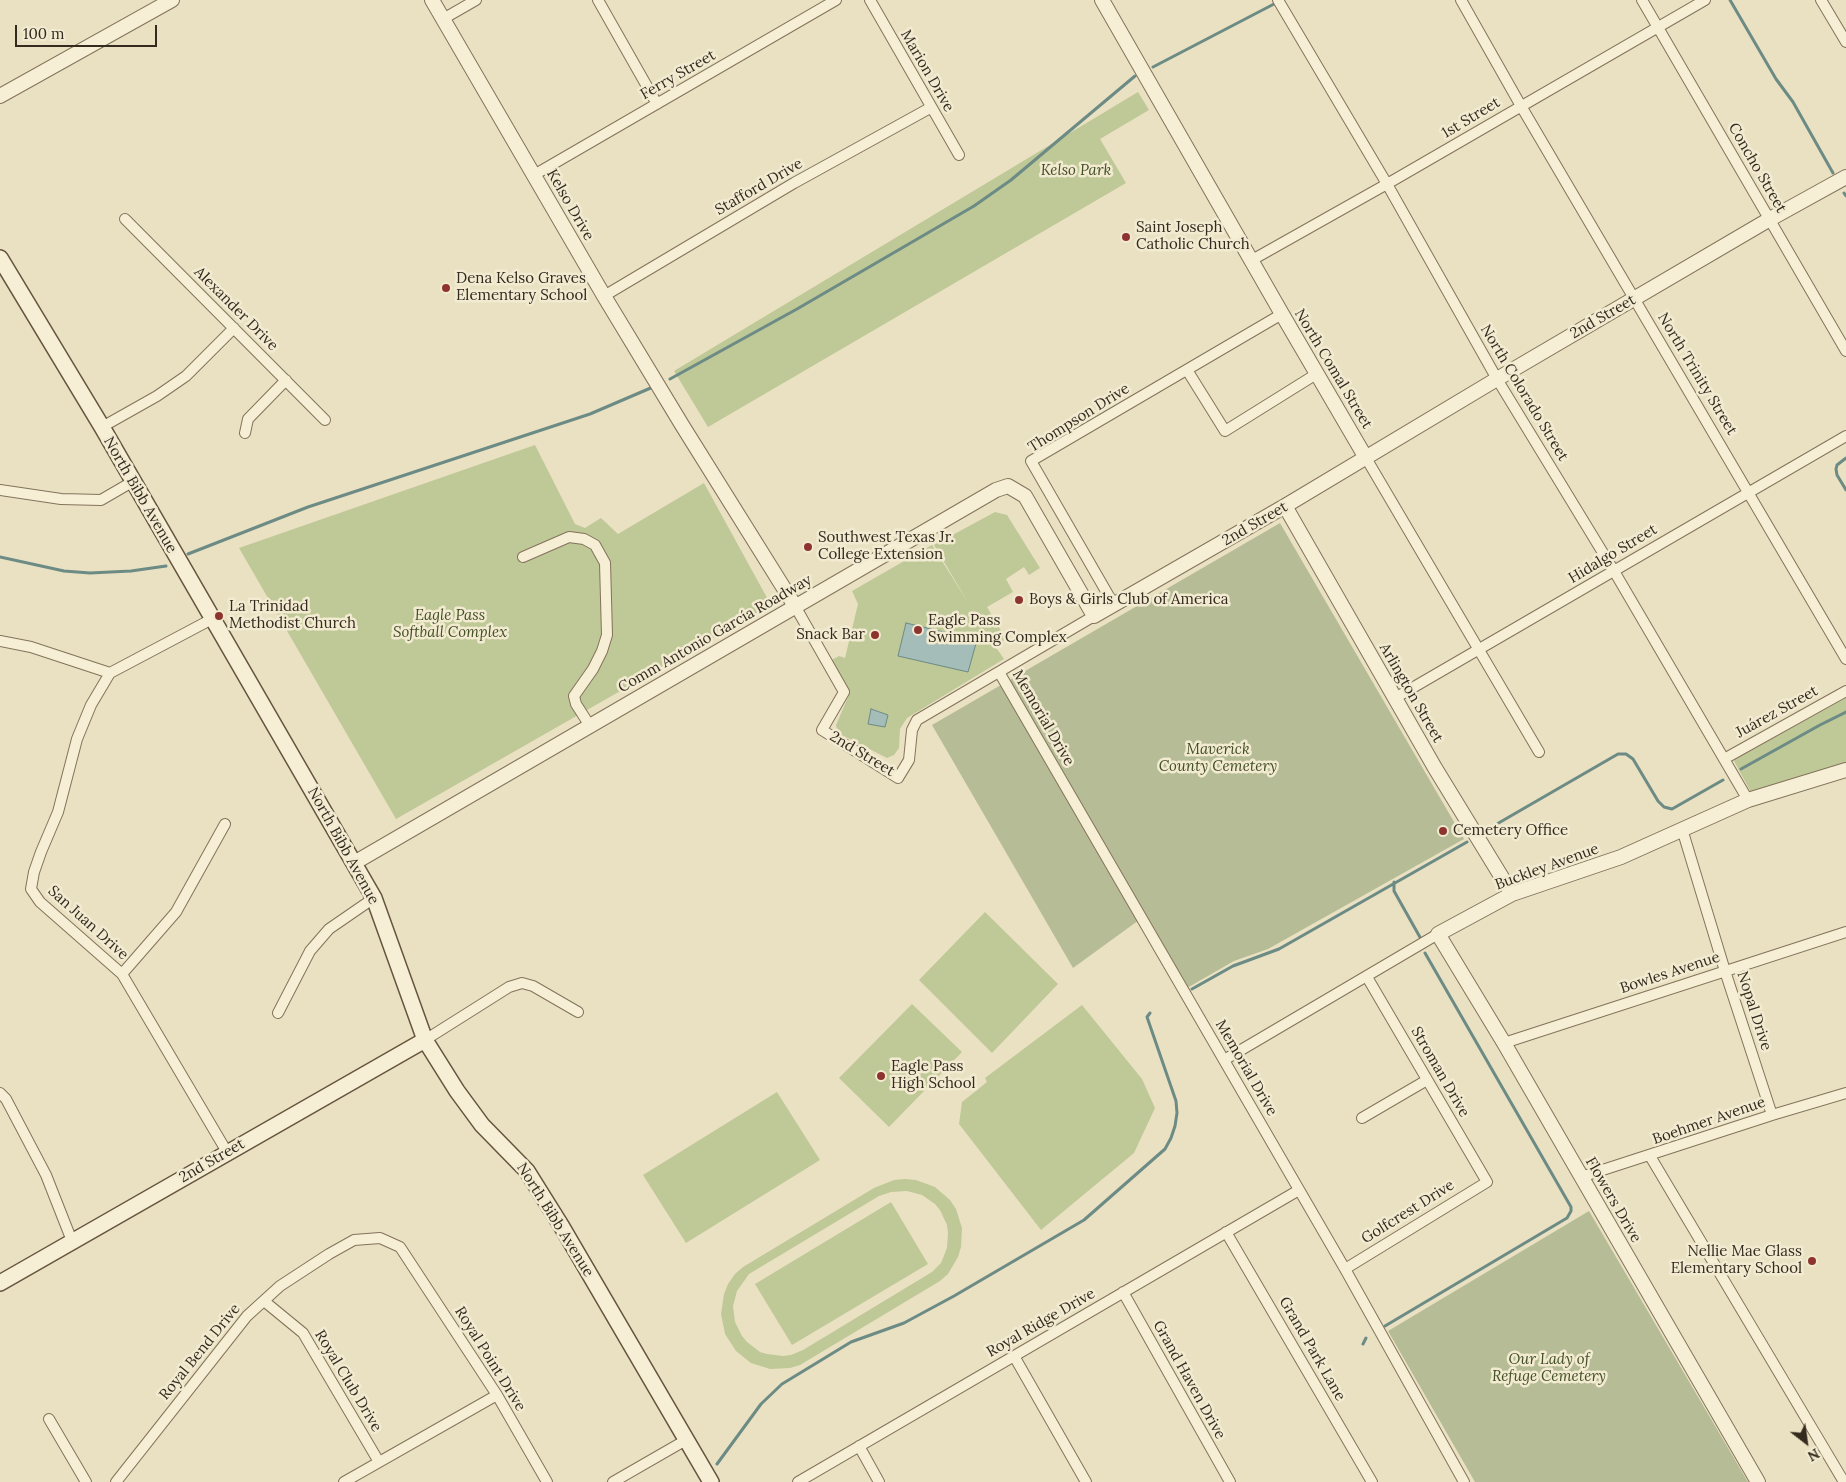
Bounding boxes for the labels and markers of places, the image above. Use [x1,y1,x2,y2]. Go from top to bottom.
place label: Saint Joseph Catholic Church [1136,219,1250,254]
marker: Saint Joseph Catholic Church [1120,231,1132,243]
place label: Dena Kelso Graves Elementary School [456,270,587,305]
marker: Dena Kelso Graves Elementary School [440,282,452,294]
place label: Southwest Texas Jr. College Extension [818,529,954,564]
marker: Southwest Texas Jr. College Extension [802,541,814,553]
place label: Boys & Girls Club of America [1029,591,1228,609]
marker: Boys & Girls Club of America [1013,594,1025,606]
place label: La Trinidad Methodist Church [229,598,356,633]
marker: La Trinidad Methodist Church [213,610,225,622]
place label: Eagle Pass Swimming Complex [928,612,1067,647]
marker: Eagle Pass Swimming Complex [912,624,924,636]
place label: Snack Bar [796,626,865,644]
marker: Snack Bar [869,629,881,641]
place label: Cemetery Office [1453,822,1568,840]
marker: Cemetery Office [1437,825,1449,837]
place label: Eagle Pass High School [891,1058,975,1093]
marker: Eagle Pass High School [875,1070,887,1082]
place label: Nellie Mae Glass Elementary School [1671,1243,1802,1278]
marker: Nellie Mae Glass Elementary School [1806,1255,1818,1267]

